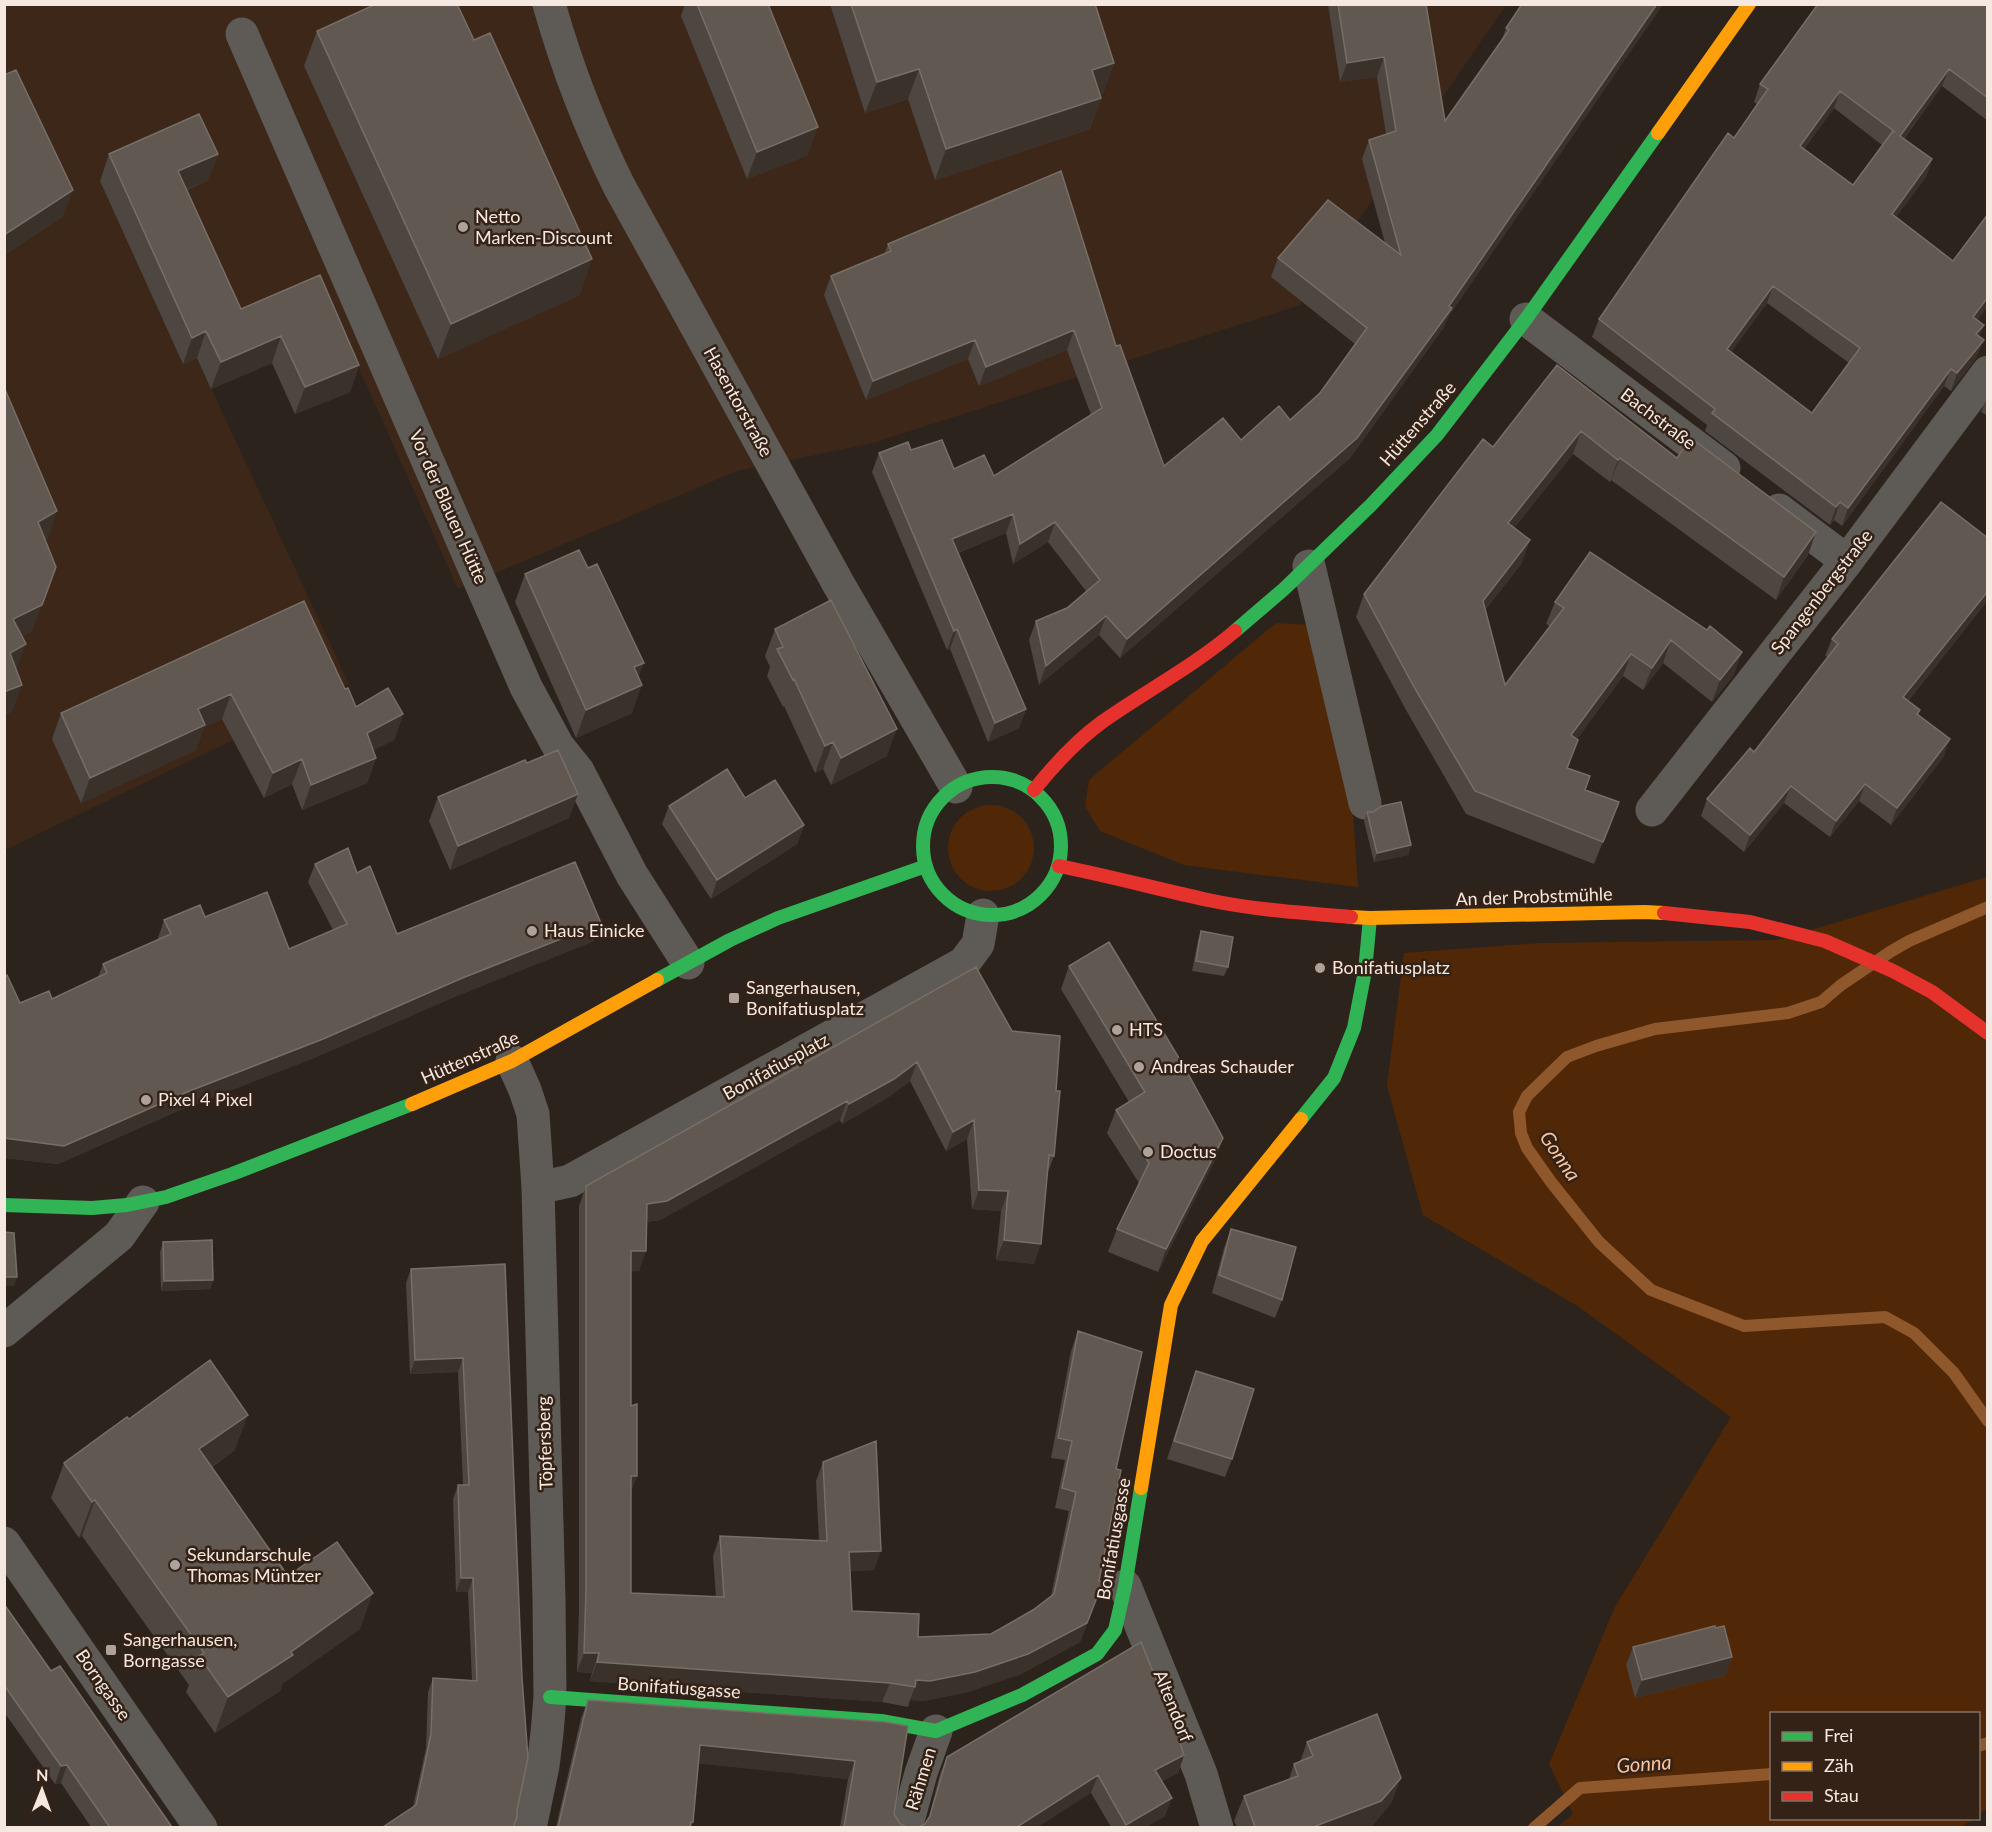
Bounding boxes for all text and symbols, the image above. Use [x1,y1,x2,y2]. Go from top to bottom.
place label: Netto Marken-Discount [475,205,613,248]
marker: Netto Marken-Discount [456,220,470,234]
street label: Hasentorstraße [700,343,778,460]
street label: Hüttenstraße [1375,377,1460,470]
street label: Bachstraße [1617,383,1701,454]
street label: Vor der Blauen Hütte [405,426,493,587]
street label: Spangenbergstraße [1766,525,1877,658]
street label: An der Probstmühle [1455,882,1613,910]
place label: Haus Einicke [544,919,645,941]
marker: Haus Einicke [525,924,539,938]
place label: Bonifatiusplatz [1332,956,1450,978]
marker: Bonifatiusplatz [1313,961,1327,975]
place label: Sangerhausen, Bonifatiusplatz [746,976,864,1019]
marker: Sangerhausen, Bonifatiusplatz [727,991,741,1005]
place label: HTS [1129,1018,1163,1040]
marker: HTS [1110,1023,1124,1037]
street label: Hüttenstraße [417,1026,522,1088]
street label: Bonifatiusplatz [719,1028,832,1104]
place label: Andreas Schauder [1151,1055,1294,1077]
marker: Andreas Schauder [1132,1060,1146,1074]
place label: Pixel 4 Pixel [158,1088,252,1110]
marker: Pixel 4 Pixel [139,1093,153,1107]
water label: Gonna [1535,1126,1586,1185]
place label: Doctus [1160,1140,1217,1162]
marker: Doctus [1141,1145,1155,1159]
street label: Töpfersberg [531,1396,557,1490]
street label: Bonifatiusgasse [1091,1476,1135,1602]
place label: Sekundarschule Thomas Müntzer [187,1543,321,1586]
marker: Sekundarschule Thomas Müntzer [168,1558,182,1572]
place label: Sangerhausen, Borngasse [123,1628,237,1671]
marker: Sangerhausen, Borngasse [104,1643,118,1657]
street label: Borngasse [71,1645,136,1724]
street label: Altendorf [1150,1666,1199,1745]
street label: Bonifatiusgasse [617,1672,741,1702]
legend [1770,1712,1980,1820]
text: Frei [1824,1724,1853,1746]
street label: Rähmen [900,1745,940,1813]
water label: Gonna [1616,1749,1672,1777]
text: Zäh [1824,1754,1854,1776]
north arrow [12,1760,72,1820]
text: N [36,1765,49,1784]
text: Stau [1824,1784,1859,1806]

